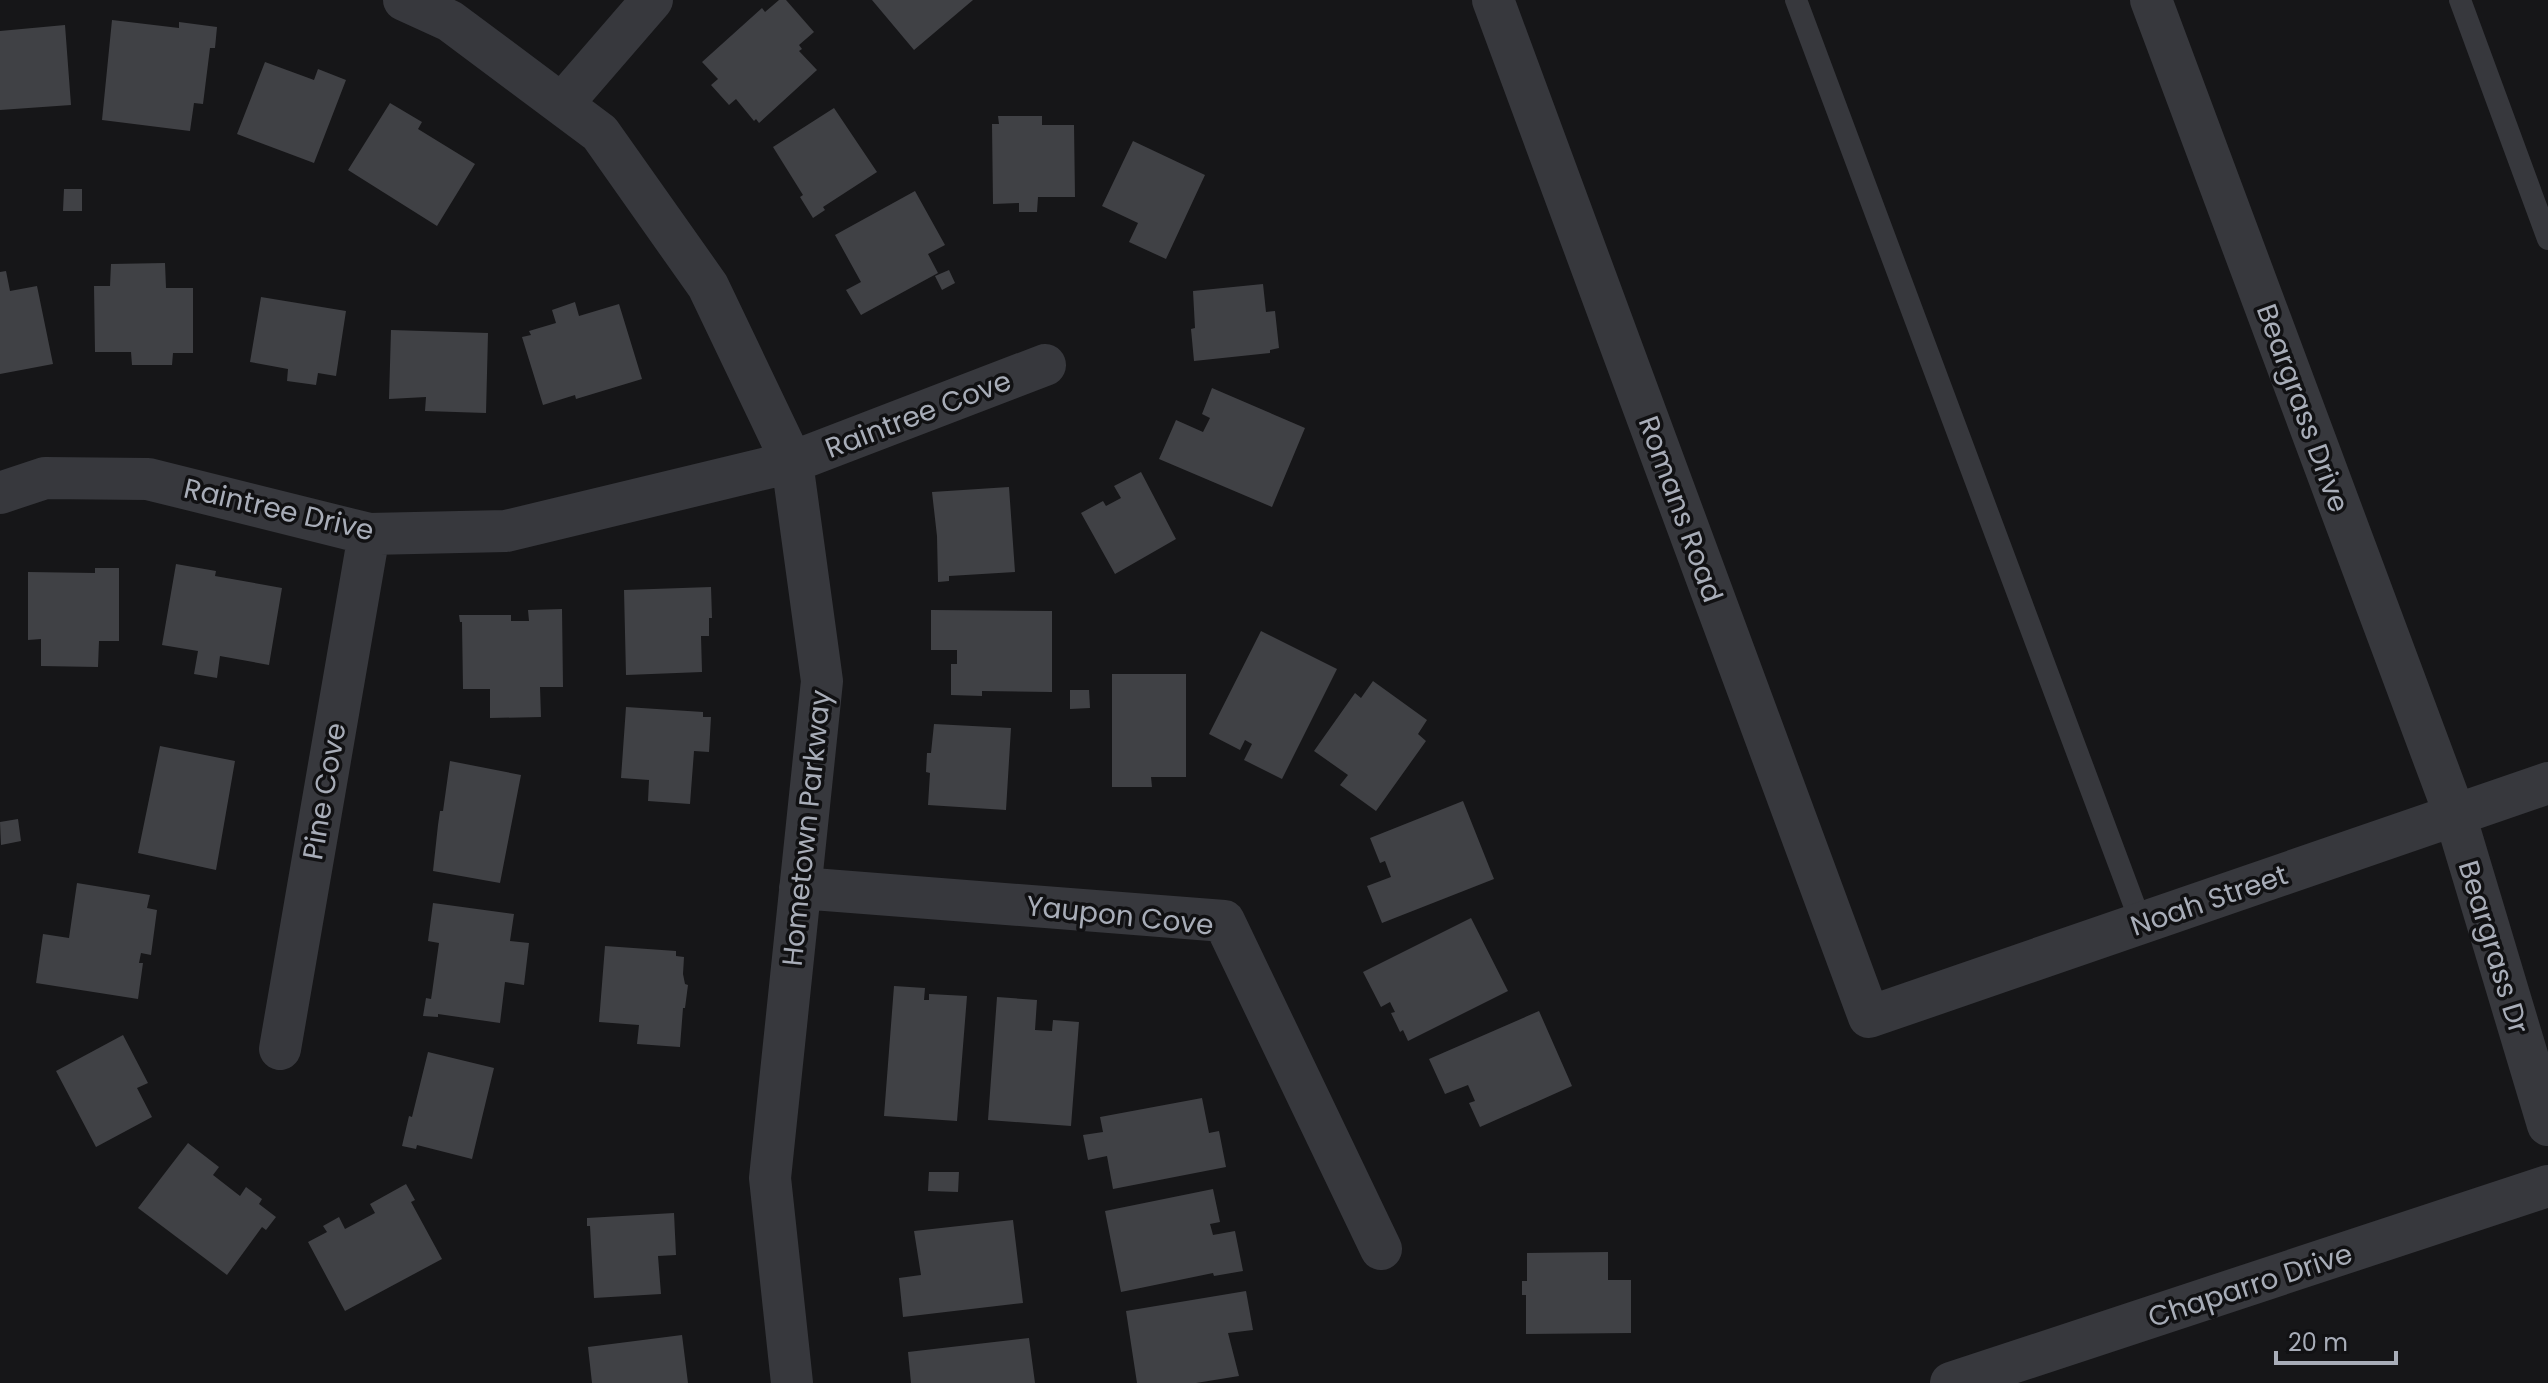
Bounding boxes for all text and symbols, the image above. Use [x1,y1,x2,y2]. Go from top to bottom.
street label: Beargrass Drive [2247,299,2358,518]
street label: Raintree Cove [820,361,1017,468]
street label: Romans Road [1629,411,1732,608]
street label: Raintree Drive [180,469,378,550]
street label: Hometown Parkway [773,688,840,968]
street label: Pine Cove [293,720,356,863]
street label: Noah Street [2125,855,2293,946]
street label: Beargrass Dr [2449,856,2538,1039]
street label: Yaupon Cove [1024,886,1216,945]
street label: Chaparro Drive [2143,1234,2357,1337]
scale bar [2276,1315,2396,1365]
text: 20 m [2288,1326,2348,1359]

